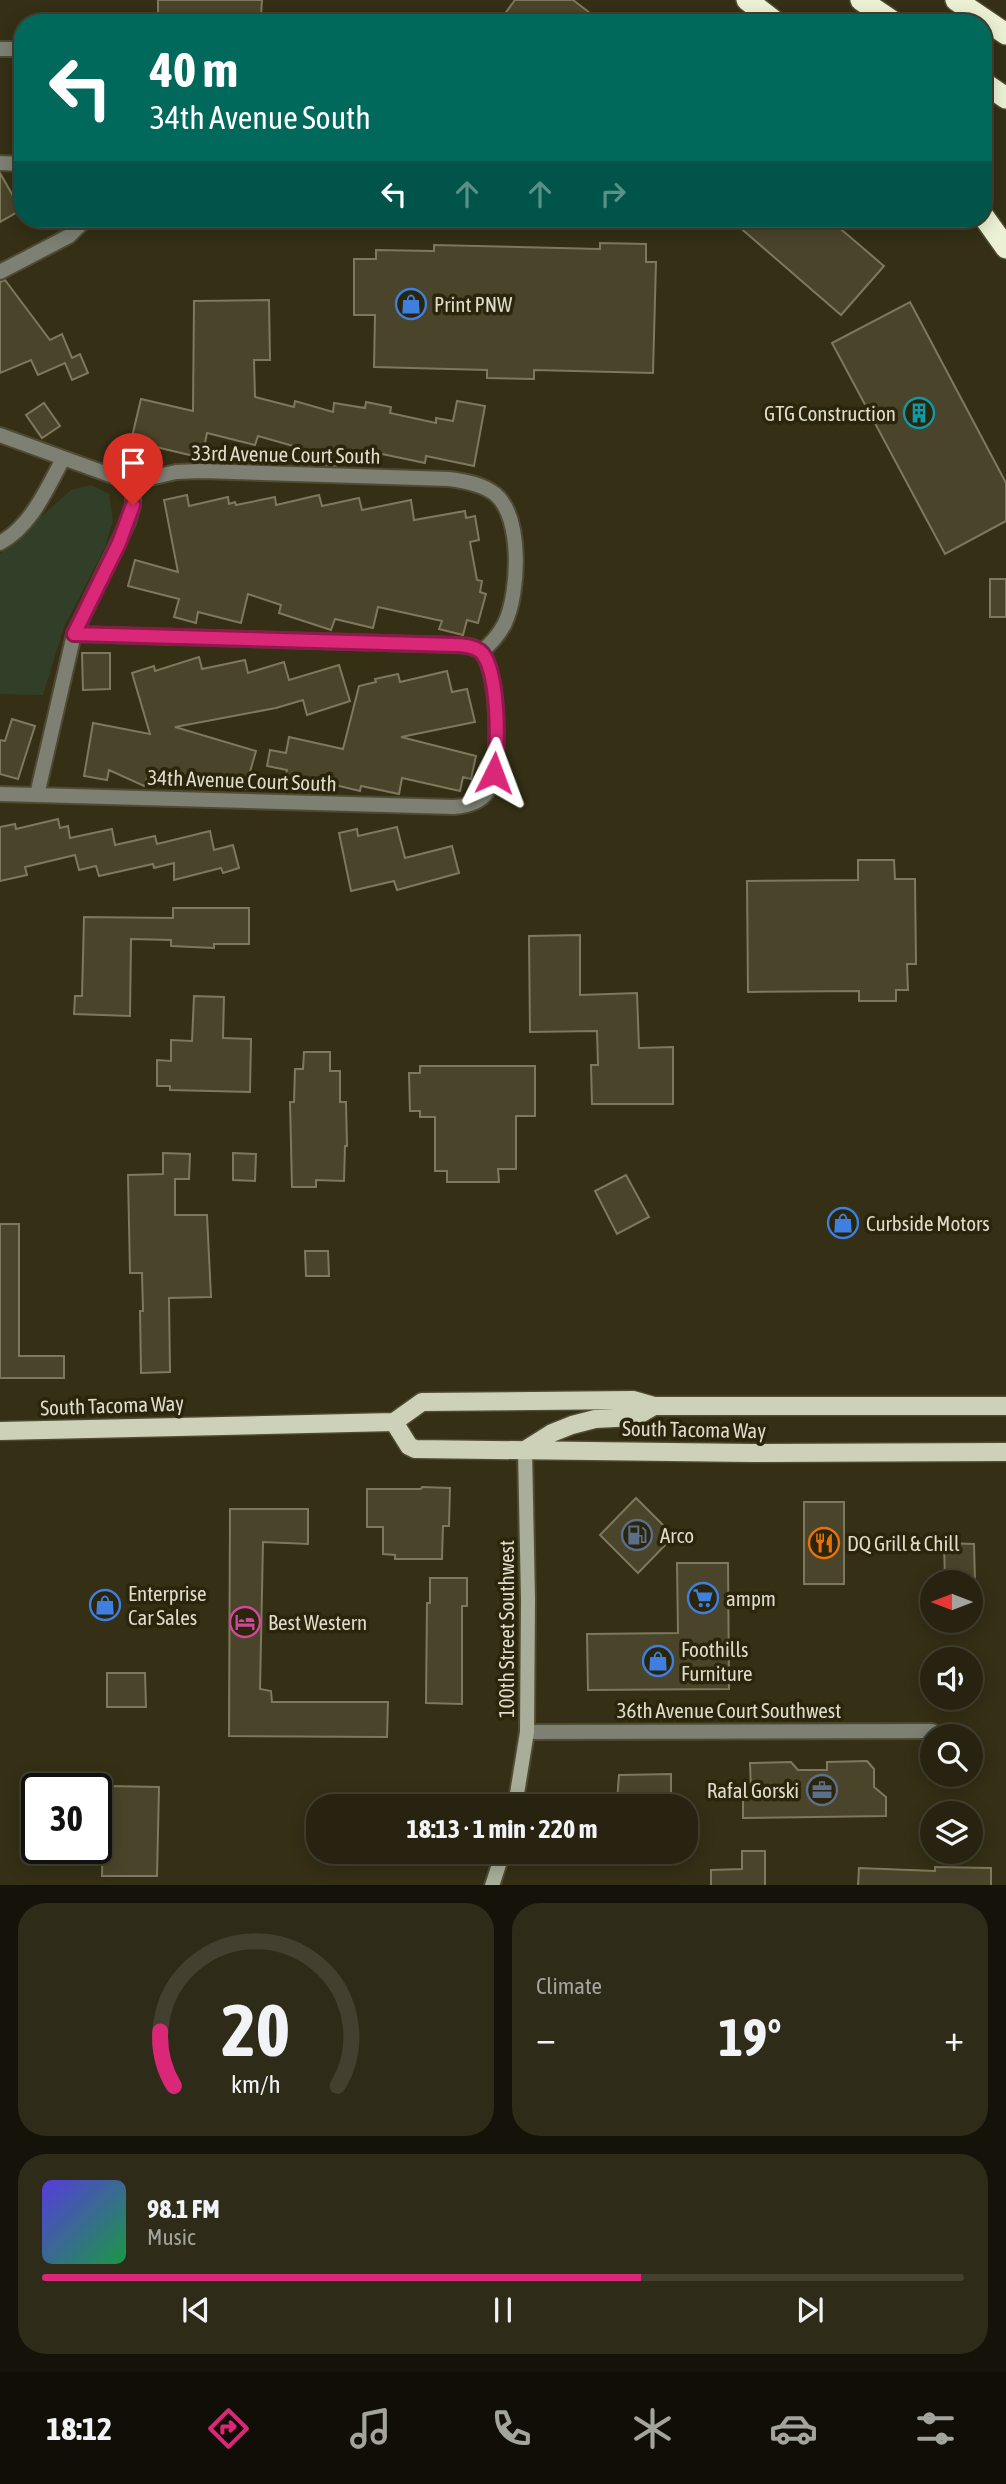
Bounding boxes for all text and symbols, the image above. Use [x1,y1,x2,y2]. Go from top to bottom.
text: 40 m [150,41,238,97]
icon: left [35,42,126,133]
text: 34th Avenue South [150,99,371,136]
icon: left [375,175,413,213]
icon: ahead [448,175,486,213]
icon: ahead [521,175,559,213]
icon: right [594,175,632,213]
shop icon: Print PNW [394,287,428,321]
place label: Print PNW [434,292,513,316]
building icon: GTG Construction [902,396,936,430]
place label: GTG Construction [764,401,896,425]
pin [103,433,163,505]
street label: 33rd Avenue Court South [191,440,381,468]
icon: arrive [114,444,152,482]
position arrow [457,736,531,810]
street label: 34th Avenue Court South [147,765,337,795]
shop icon: Curbside Motors [826,1206,860,1240]
place label: Curbside Motors [866,1211,990,1235]
street label: South Tacoma Way [40,1390,185,1420]
street label: South Tacoma Way [622,1416,766,1442]
fuel station icon: Arco [620,1518,654,1552]
place label: Arco [660,1523,694,1547]
restaurant icon: DQ Grill & Chill [807,1526,841,1560]
place label: DQ Grill & Chill [847,1531,960,1555]
street label: 100th Street Southwest [494,1540,518,1718]
north arrow [920,1570,984,1633]
map controls [920,1570,983,1864]
place label: Enterprise Car Sales [128,1581,207,1629]
supermarket icon: ampm [686,1581,720,1615]
place label: ampm [726,1586,776,1610]
shop icon: Enterprise Car Sales [88,1588,122,1622]
hotel icon: Best Western [228,1605,262,1639]
place label: Best Western [268,1610,367,1634]
place label: Foothills Furniture [681,1637,753,1685]
shop icon: Foothills Furniture [641,1644,675,1678]
button: sound [920,1647,983,1710]
street label: 36th Avenue Court Southwest [617,1698,841,1722]
button: search [920,1724,983,1787]
speed limit sign: 30 [21,1773,112,1864]
office icon: Rafal Gorski [805,1773,839,1807]
place label: Rafal Gorski [707,1778,799,1802]
button: layers [920,1801,983,1864]
text: 18:13 · 1 min · 220 m [407,1814,597,1844]
text: Climate [536,1973,602,1999]
text: 20 [222,1988,290,2071]
text: 19° [718,2007,782,2067]
text: − [536,2016,556,2059]
text: + [944,2016,964,2059]
text: km/h [231,2069,281,2097]
text: 98.1 FM [147,2194,220,2224]
text: Music [147,2224,195,2250]
icon: previous [177,2291,215,2329]
icon: pause [484,2291,522,2329]
icon: next [791,2291,829,2329]
icon: directions [204,2404,253,2453]
icon: music [346,2404,395,2453]
icon: phone [487,2404,536,2453]
icon: climate [628,2404,677,2453]
icon: car [769,2404,818,2453]
icon: filters [911,2404,960,2453]
text: 18:12 [46,2410,112,2447]

